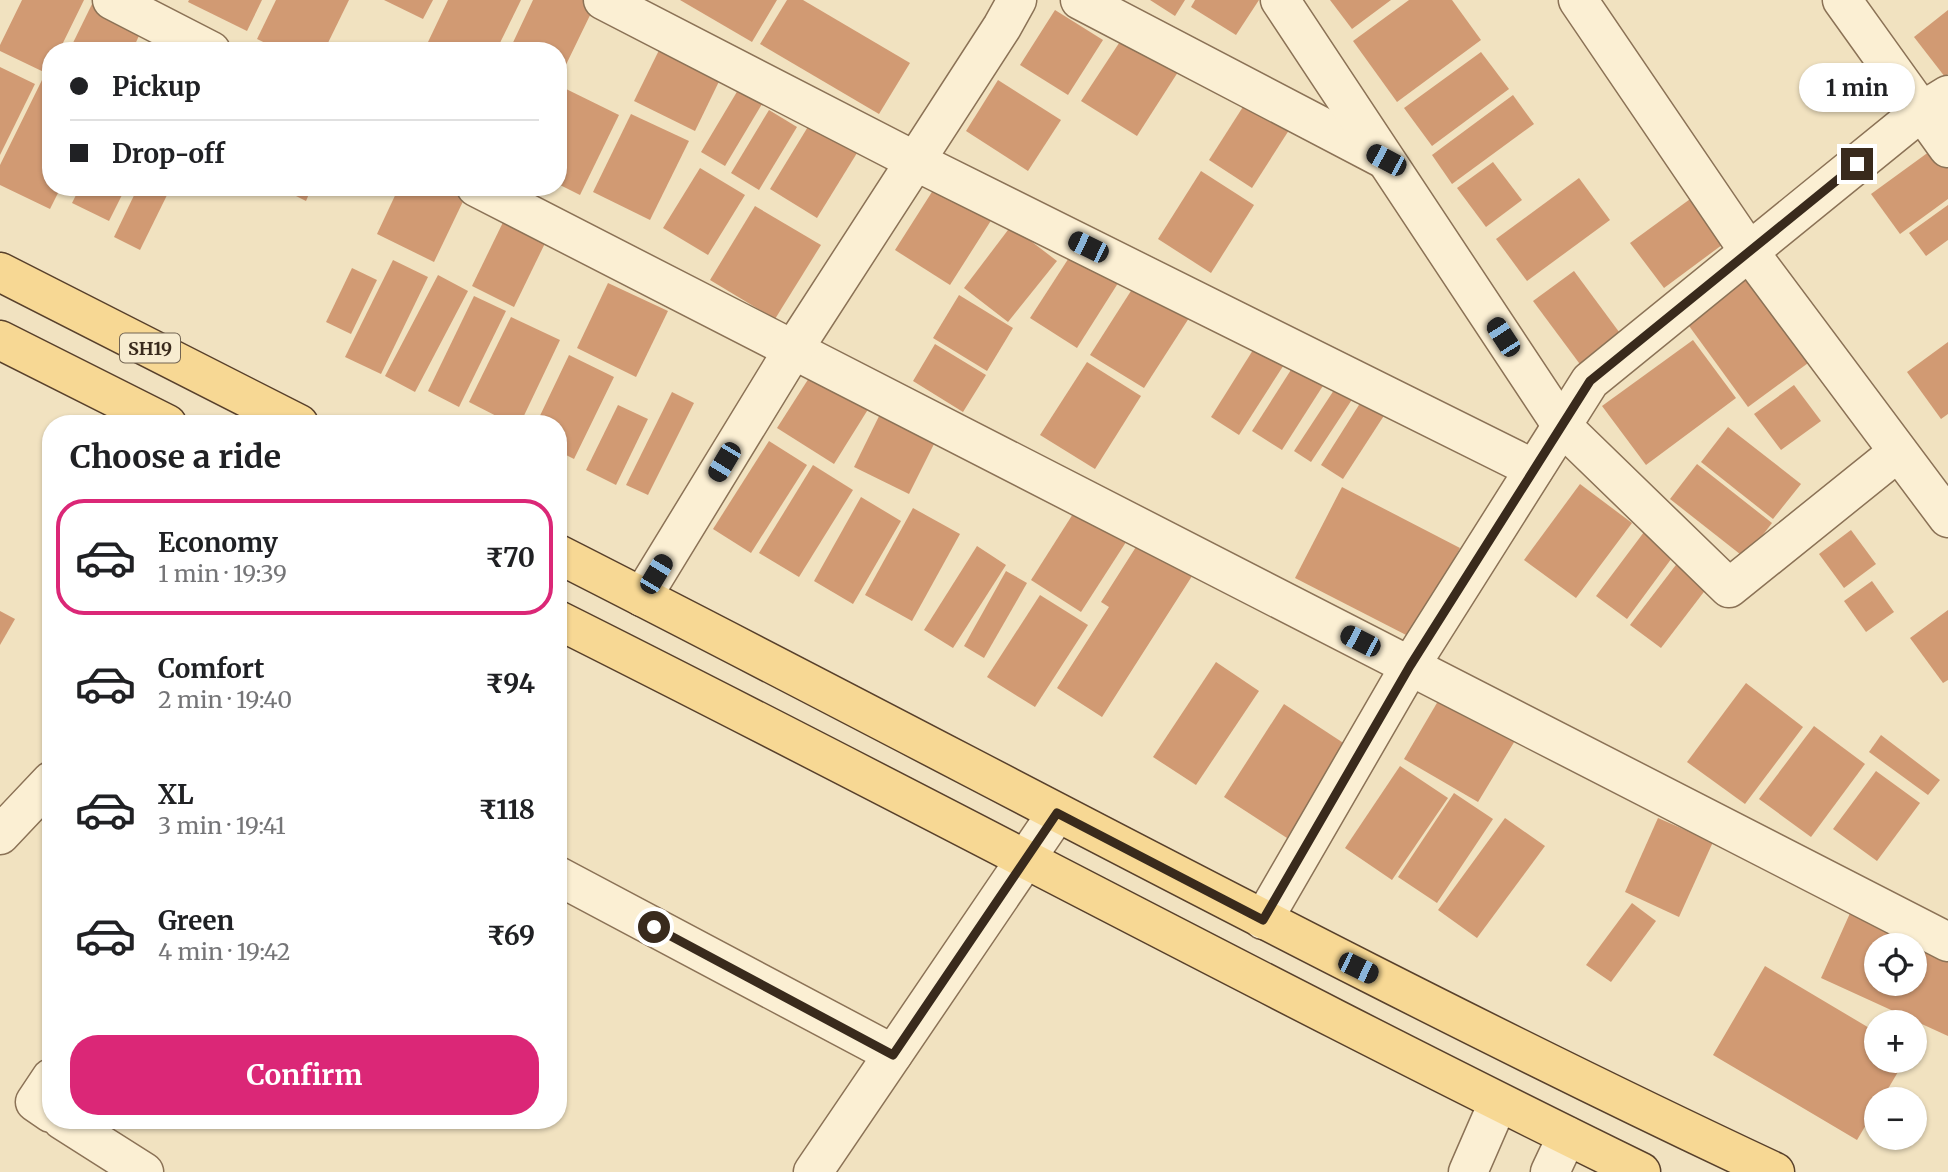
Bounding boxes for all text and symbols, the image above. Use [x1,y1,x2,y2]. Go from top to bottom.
callout: 1 min [1799,62,1915,111]
text: Pickup [112,70,201,103]
text: 1 min [1826,73,1888,102]
text: Drop-off [112,137,225,170]
car [1363,141,1410,179]
route end [1841,148,1873,180]
car [1065,228,1112,266]
car [1483,314,1524,360]
road number: SH19 [120,334,180,362]
text: Choose a ride [70,437,281,477]
car [705,439,744,485]
icon: car [74,526,137,589]
text: Economy [158,526,278,559]
text: ₹70 [485,541,535,574]
car [637,551,676,597]
text: 1 min · 19:39 [158,559,287,588]
car [1337,622,1384,660]
icon: car [74,652,137,715]
text: Comfort [158,652,264,685]
text: ₹94 [485,667,535,700]
text: 2 min · 19:40 [158,685,292,714]
icon: car [74,778,137,841]
text: XL [158,778,194,811]
text: ₹118 [479,793,535,826]
text: 3 min · 19:41 [158,811,286,840]
icon: car [74,904,137,967]
text: Green [158,904,234,937]
route start [638,911,670,943]
text: ₹69 [487,919,535,952]
map controls [1864,933,1927,1150]
button: locate [1864,933,1927,996]
text: 4 min · 19:42 [158,937,291,966]
car [1335,949,1382,987]
button: + [1864,1010,1927,1073]
button: Confirm [70,1035,539,1115]
button: − [1864,1087,1927,1150]

